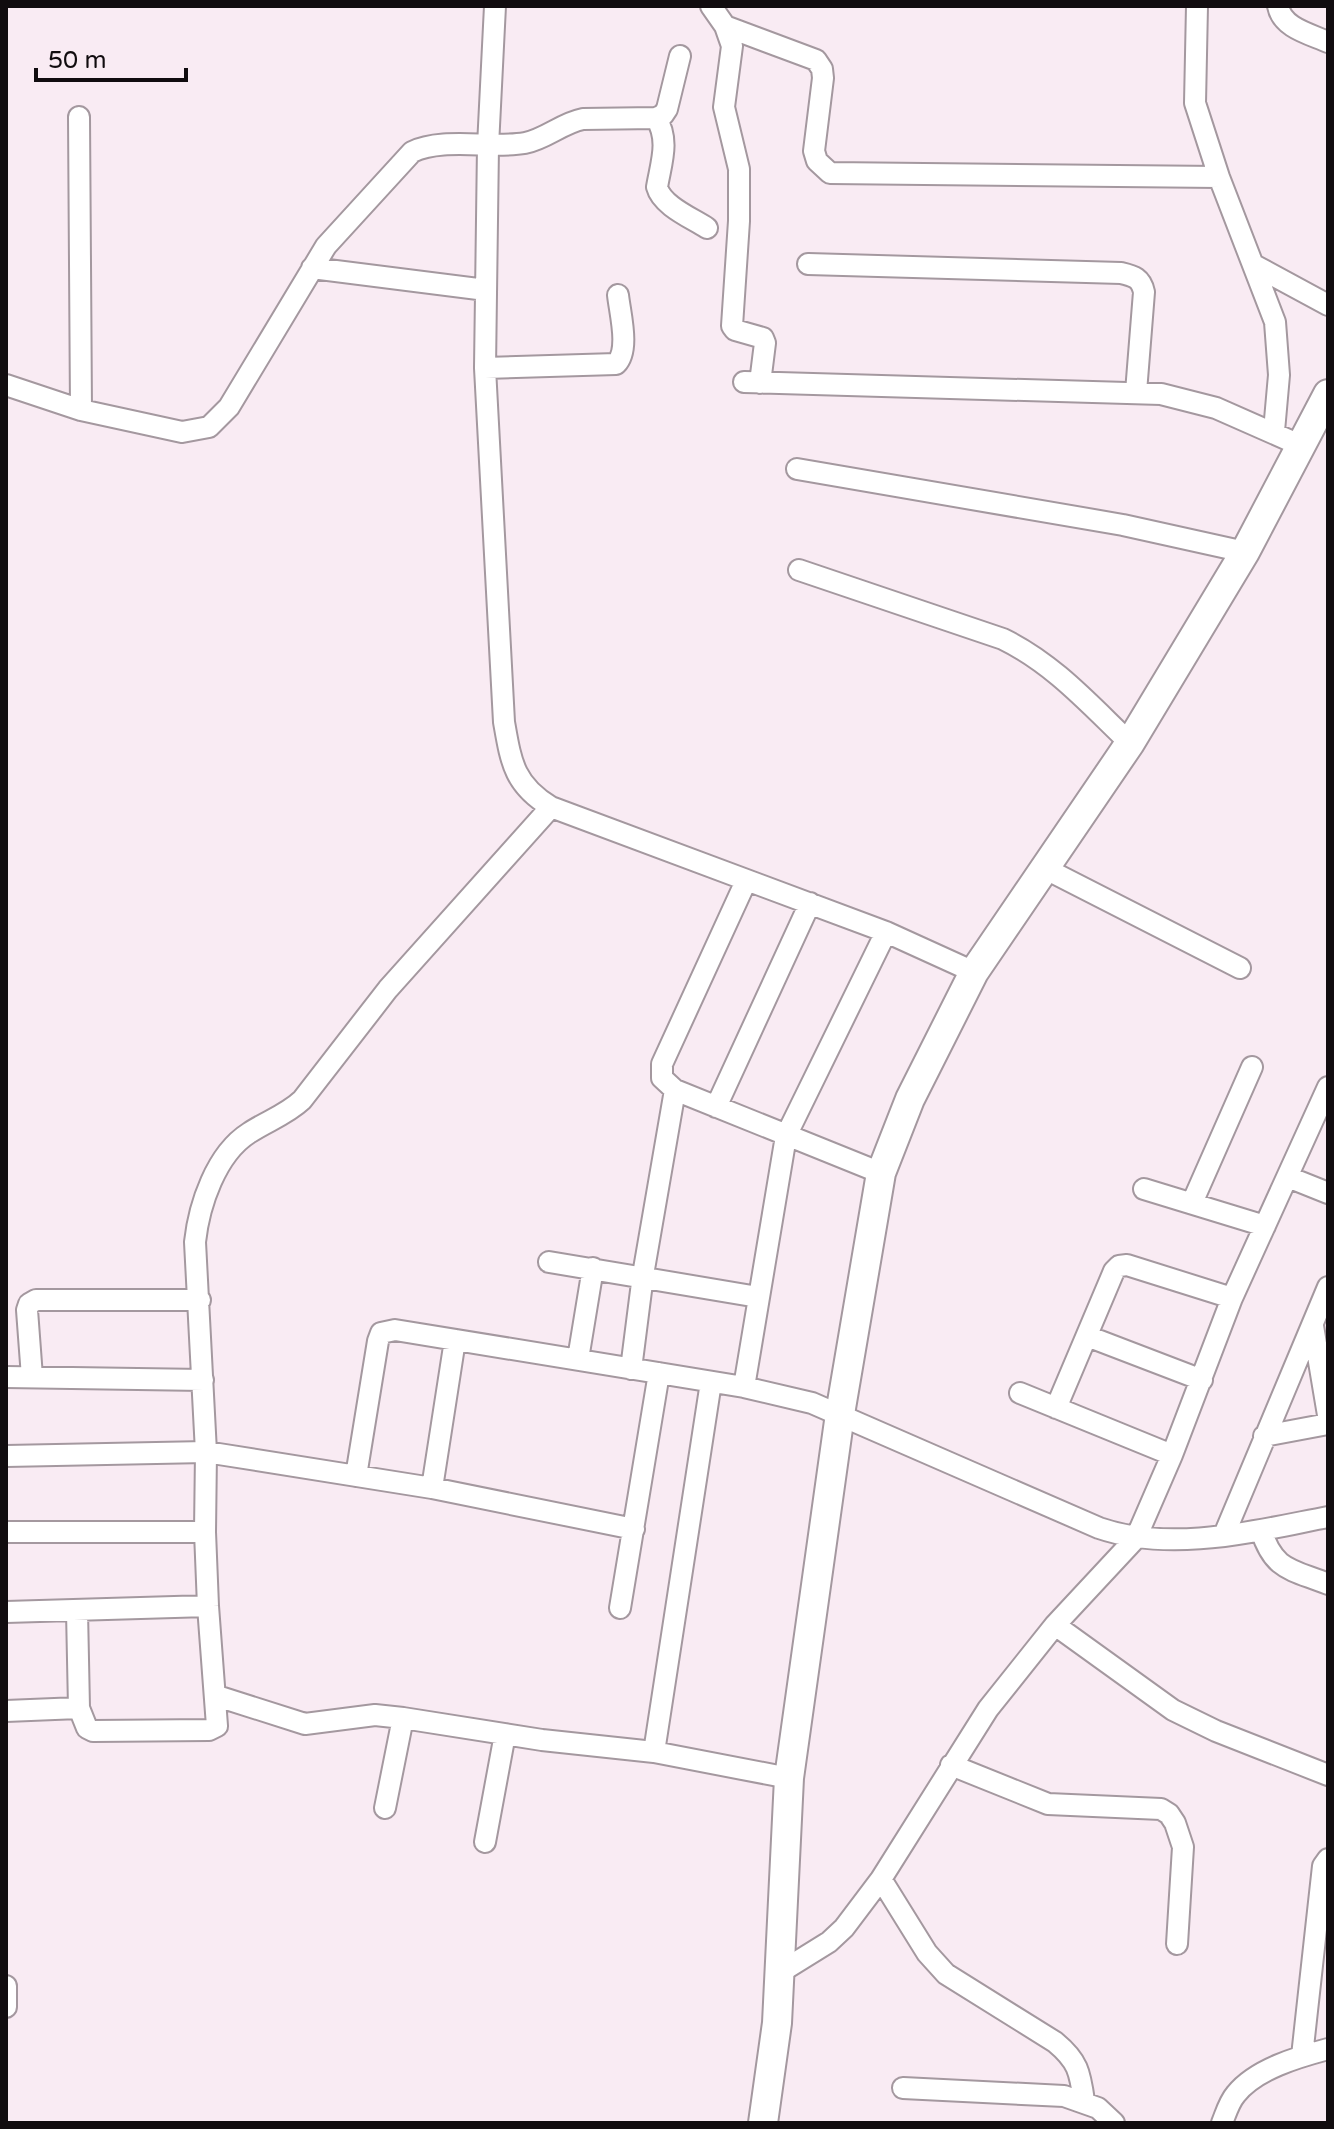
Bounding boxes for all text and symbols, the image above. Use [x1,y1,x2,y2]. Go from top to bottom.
scale bar [36,32,186,82]
text: 50 m [48,46,106,75]

